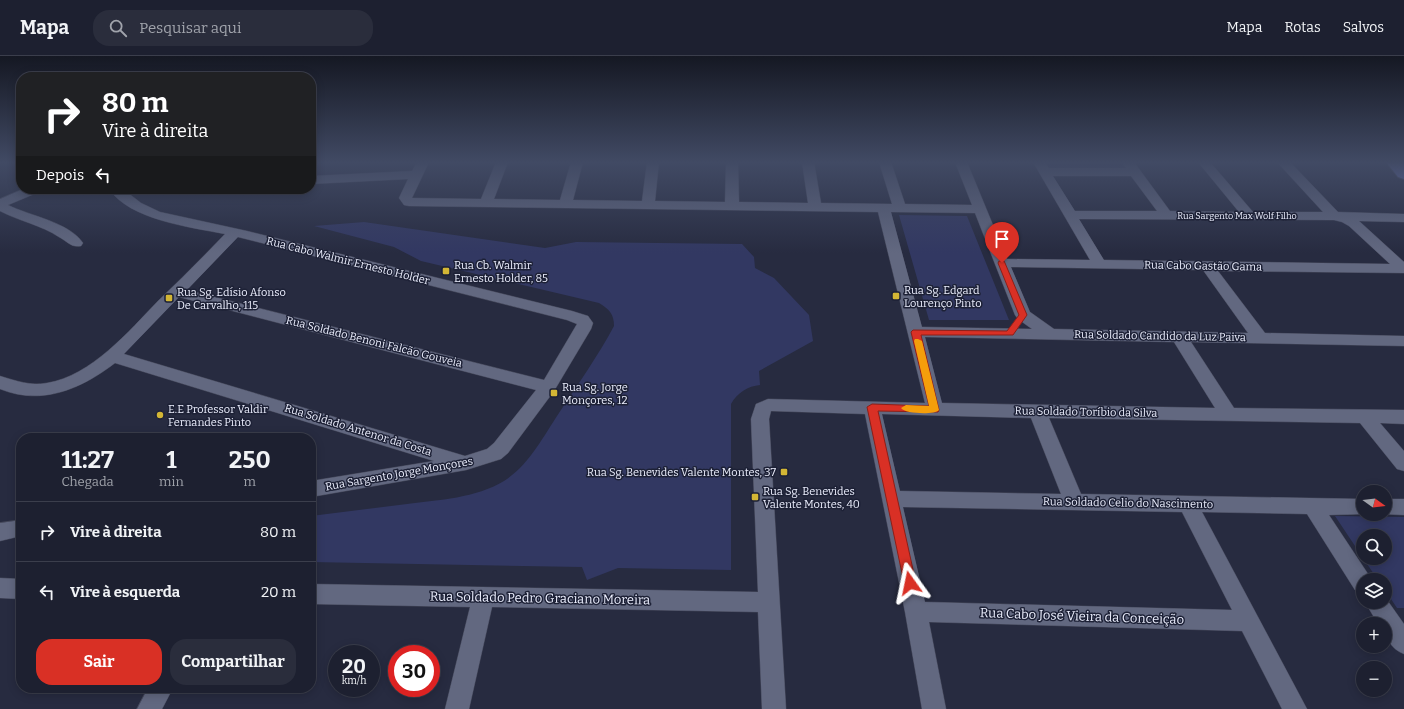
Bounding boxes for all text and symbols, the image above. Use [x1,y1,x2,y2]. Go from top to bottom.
search box [93,10,373,46]
text: Mapa [20,16,69,39]
icon: search [107,17,129,39]
text: Pesquisar aqui [139,19,241,37]
text: Mapa [1226,19,1262,36]
text: Rotas [1284,19,1321,36]
text: Salvos [1343,19,1384,36]
text: 80 m [102,86,168,119]
icon: right [36,88,88,140]
text: Vire à direita [102,120,208,142]
icon: left [92,164,114,186]
text: Depois [36,166,84,184]
street label: Rua Sargento Max Wolf Filho [1177,211,1297,221]
pin [985,222,1019,263]
icon: arrive [991,228,1013,250]
street label: Rua Cabo Walmir Ernesto Holder [265,234,431,288]
street label: Rua Cabo Gastão Gama [1144,258,1262,274]
place label: Rua Cb. Walmir Ernesto Holder, 85 [454,259,548,285]
marker: Rua Cb. Walmir Ernesto Holder, 85 [441,266,451,276]
place label: Rua Sg. Edgard Lourenço Pinto [904,284,981,310]
place label: Rua Sg. Edísio Afonso De Carvalho, 115 [177,286,286,312]
marker: Rua Sg. Edgard Lourenço Pinto [891,291,901,301]
marker: Rua Sg. Edísio Afonso De Carvalho, 115 [164,293,174,303]
street label: Rua Soldado Benoni Falcão Gouveia [285,314,463,370]
street label: Rua Soldado Candido da Luz Paiva [1074,328,1246,344]
place label: Rua Sg. Jorge Monçores, 12 [562,381,628,407]
marker: Rua Sg. Jorge Monçores, 12 [549,388,559,398]
street label: Rua Soldado Antenor da Costa [283,401,433,459]
place label: E.E Professor Valdir Fernandes Pinto [168,403,268,429]
street label: Rua Soldado Toríbio da Silva [1015,404,1157,420]
marker: E.E Professor Valdir Fernandes Pinto [155,410,165,420]
text: 11:27 [61,446,114,474]
text: 1 [166,446,177,474]
text: 250 [229,446,271,474]
street label: Rua Sargento Jorge Monçores [324,455,474,493]
place label: Rua Sg. Benevides Valente Montes, 37 [587,466,776,479]
marker: Rua Sg. Benevides Valente Montes, 37 [779,467,789,477]
text: Chegada [62,474,114,489]
text: min [159,474,184,489]
text: m [244,474,256,489]
place label: Rua Sg. Benevides Valente Montes, 40 [763,485,860,511]
north arrow [1356,485,1392,521]
map controls [1356,485,1392,697]
marker: Rua Sg. Benevides Valente Montes, 40 [750,492,760,502]
street label: Rua Soldado Celio do Nascimento [1043,495,1213,511]
icon: right [36,521,58,543]
text: Vire à direita [70,523,162,541]
text: 80 m [260,523,296,541]
button: search [1356,529,1392,565]
position arrow [889,562,931,604]
button: layers [1356,573,1392,609]
icon: left [36,581,58,603]
text: Vire à esquerda [70,583,180,601]
text: 20 m [261,583,296,601]
street label: Rua Soldado Pedro Graciano Moreira [430,589,650,607]
street label: Rua Cabo José Vieira da Conceição [980,605,1184,627]
button: + [1356,617,1392,653]
button: Sair [36,639,162,685]
button: Compartilhar [170,639,296,685]
speed limit sign: 30 [388,645,440,697]
text: 20 [342,654,366,678]
button: − [1356,661,1392,697]
text: km/h [342,675,366,687]

